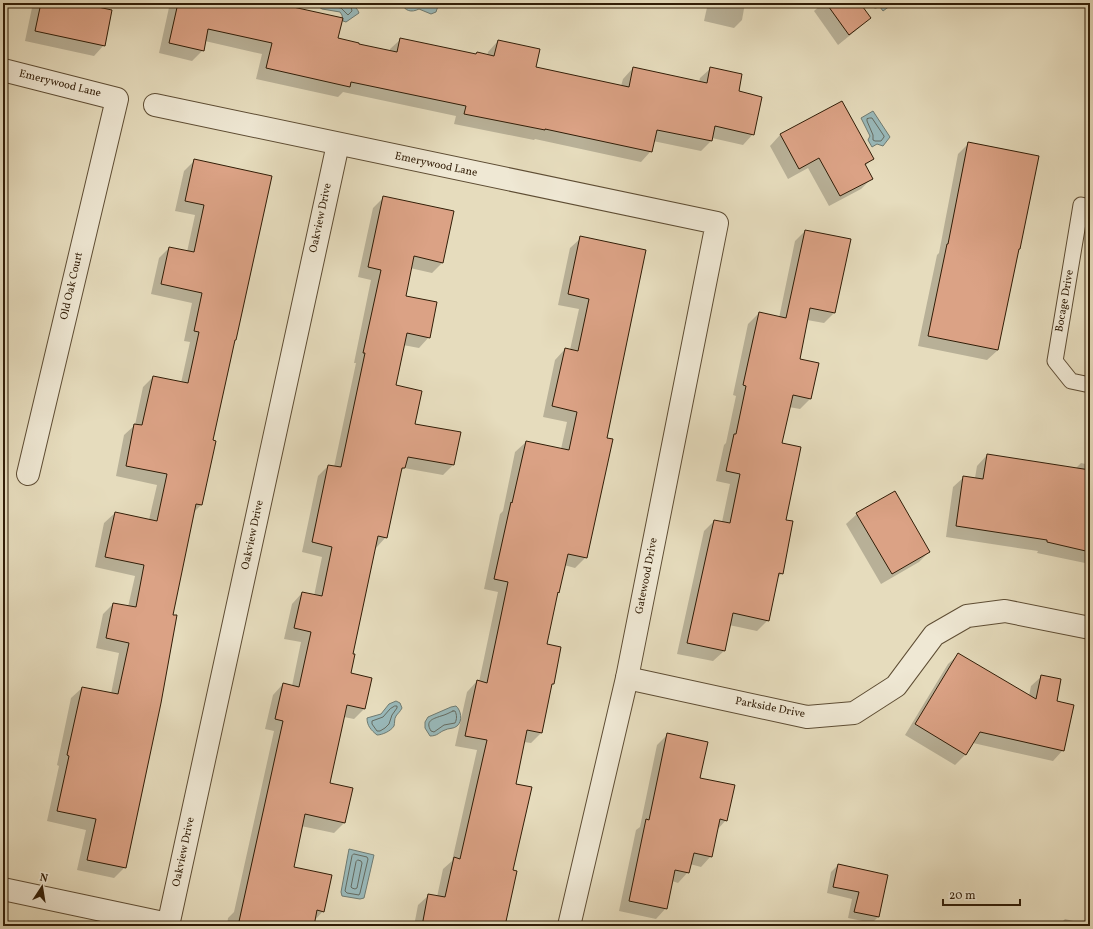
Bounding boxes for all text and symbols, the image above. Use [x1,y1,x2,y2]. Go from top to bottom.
street label: Emerywood Lane [17,67,103,101]
street label: Emerywood Lane [393,149,479,181]
street label: Oakview Drive [306,182,336,254]
street label: Old Oak Court [57,250,87,321]
street label: Bocage Drive [1052,269,1078,333]
street label: Oakview Drive [238,499,268,571]
street label: Gatewood Drive [632,536,662,616]
street label: Parkside Drive [734,694,806,722]
street label: Oakview Drive [169,816,199,888]
north arrow [22,867,62,907]
text: N [38,871,49,887]
scale bar [943,881,1020,907]
text: 20 m [949,888,976,904]

